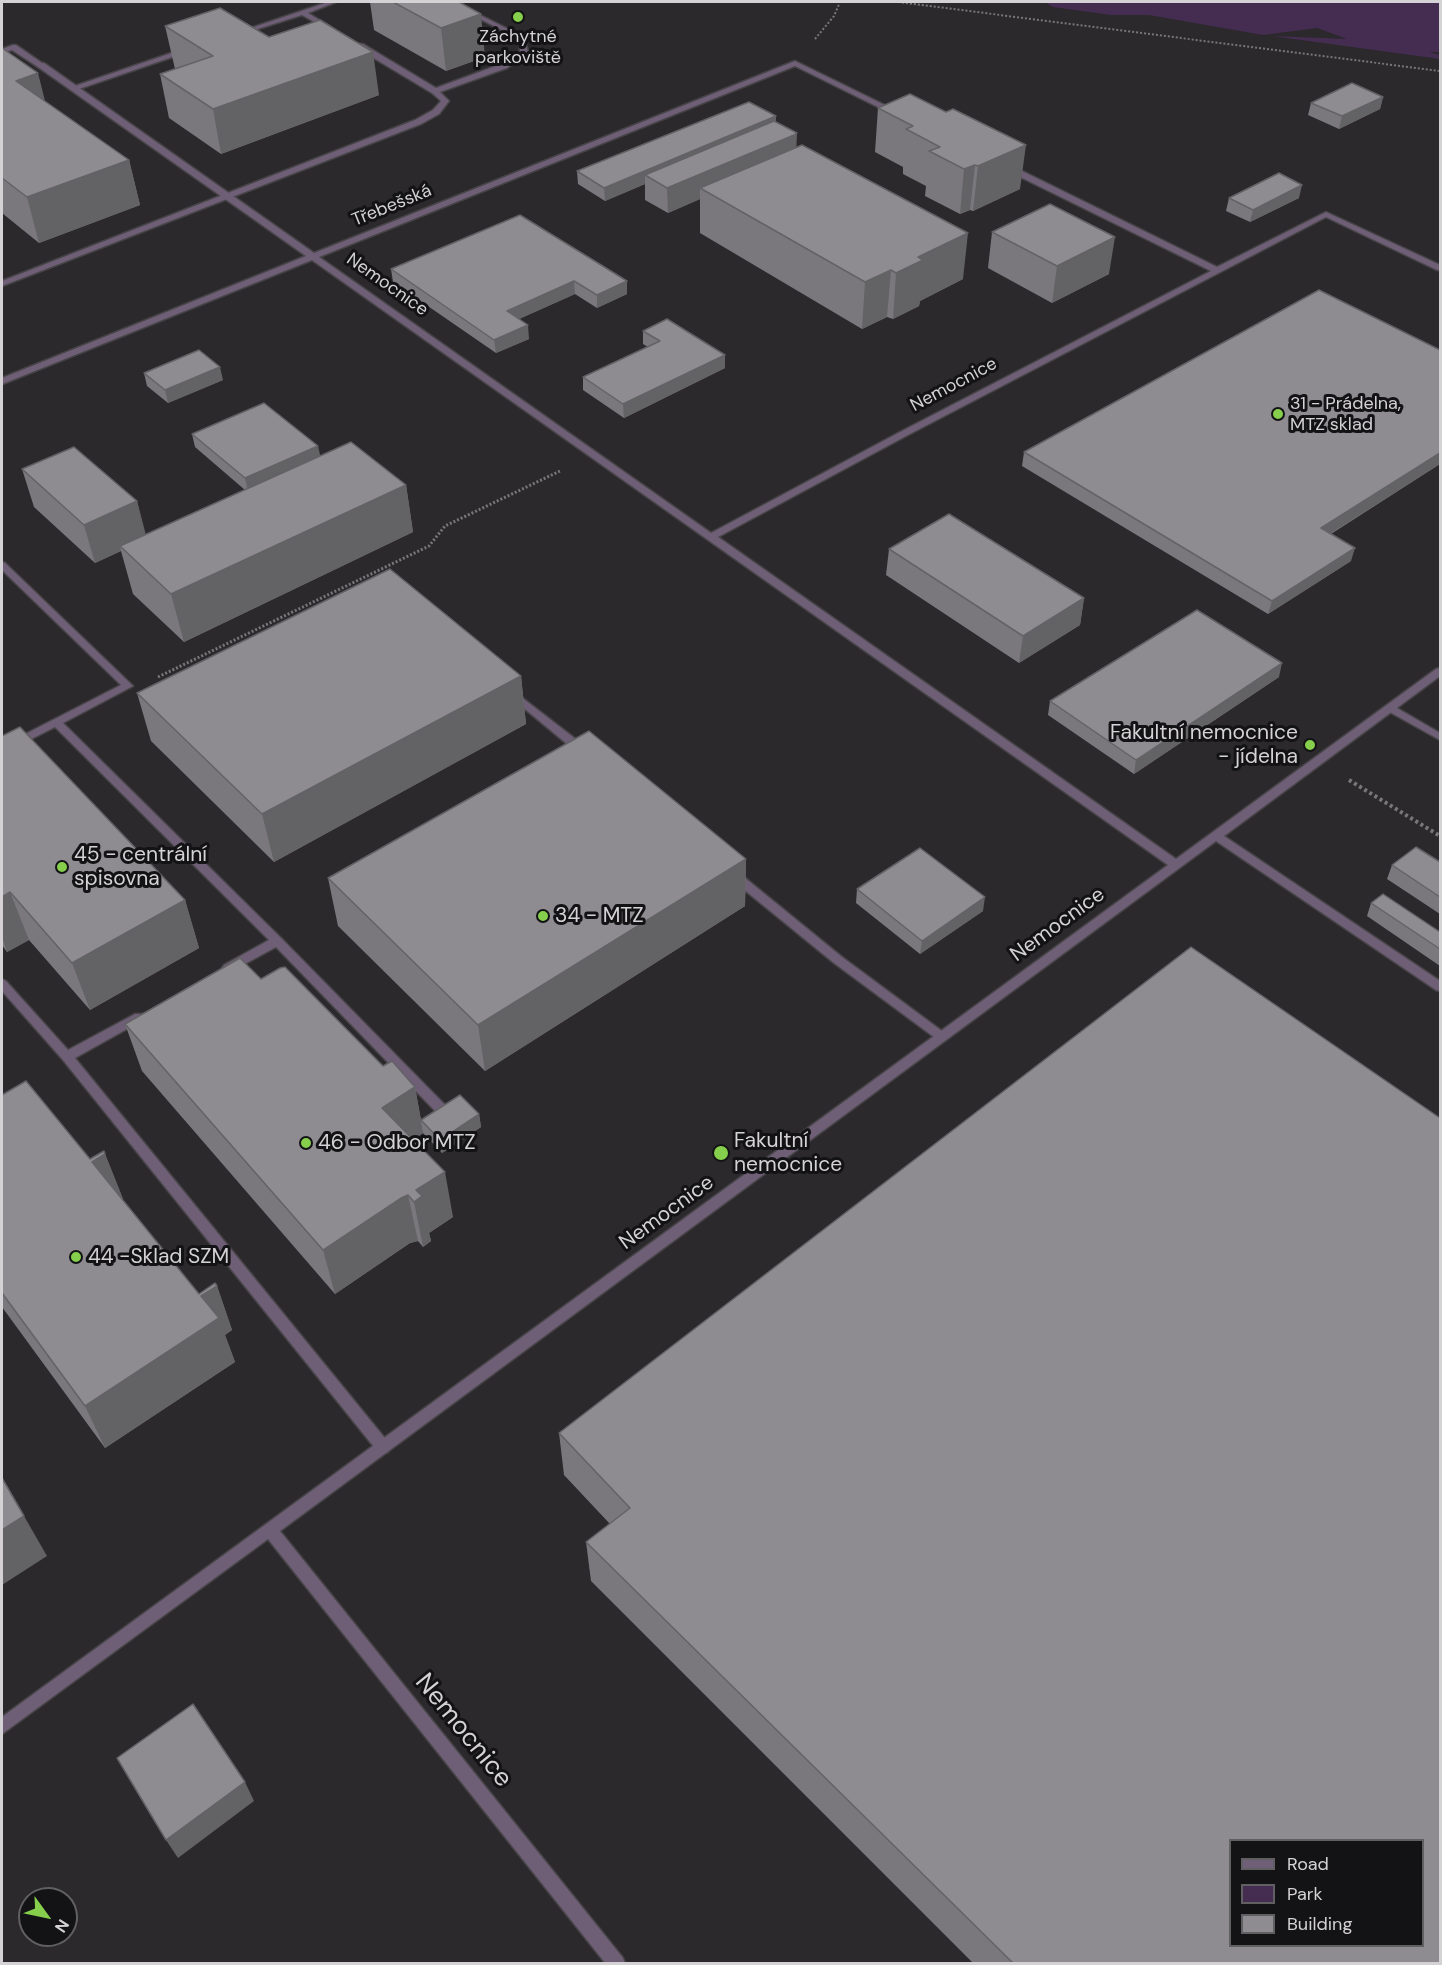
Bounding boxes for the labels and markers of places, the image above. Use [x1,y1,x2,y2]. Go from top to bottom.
marker: Záchytné parkoviště [511,10,525,24]
place label: Záchytné parkoviště [475,26,561,68]
place label: 31 - Prádelna, MTZ sklad [1290,393,1401,436]
marker: 31 - Prádelna, MTZ sklad [1271,407,1285,421]
place label: Fakultní nemocnice - jídelna [1110,720,1298,770]
marker: Fakultní nemocnice - jídelna [1303,738,1317,752]
place label: 45 - centrální spisovna [74,842,207,892]
marker: 45 - centrální spisovna [55,860,69,874]
place label: 34 - MTZ [555,903,643,929]
marker: 34 - MTZ [536,909,550,923]
place label: Fakultní nemocnice [734,1128,842,1178]
place label: 46 - Odbor MTZ [318,1130,476,1156]
marker: 46 - Odbor MTZ [299,1136,313,1150]
marker: Fakultní nemocnice [712,1144,730,1162]
place label: 44 -Sklad SZM [88,1244,229,1270]
marker: 44 -Sklad SZM [69,1250,83,1264]

